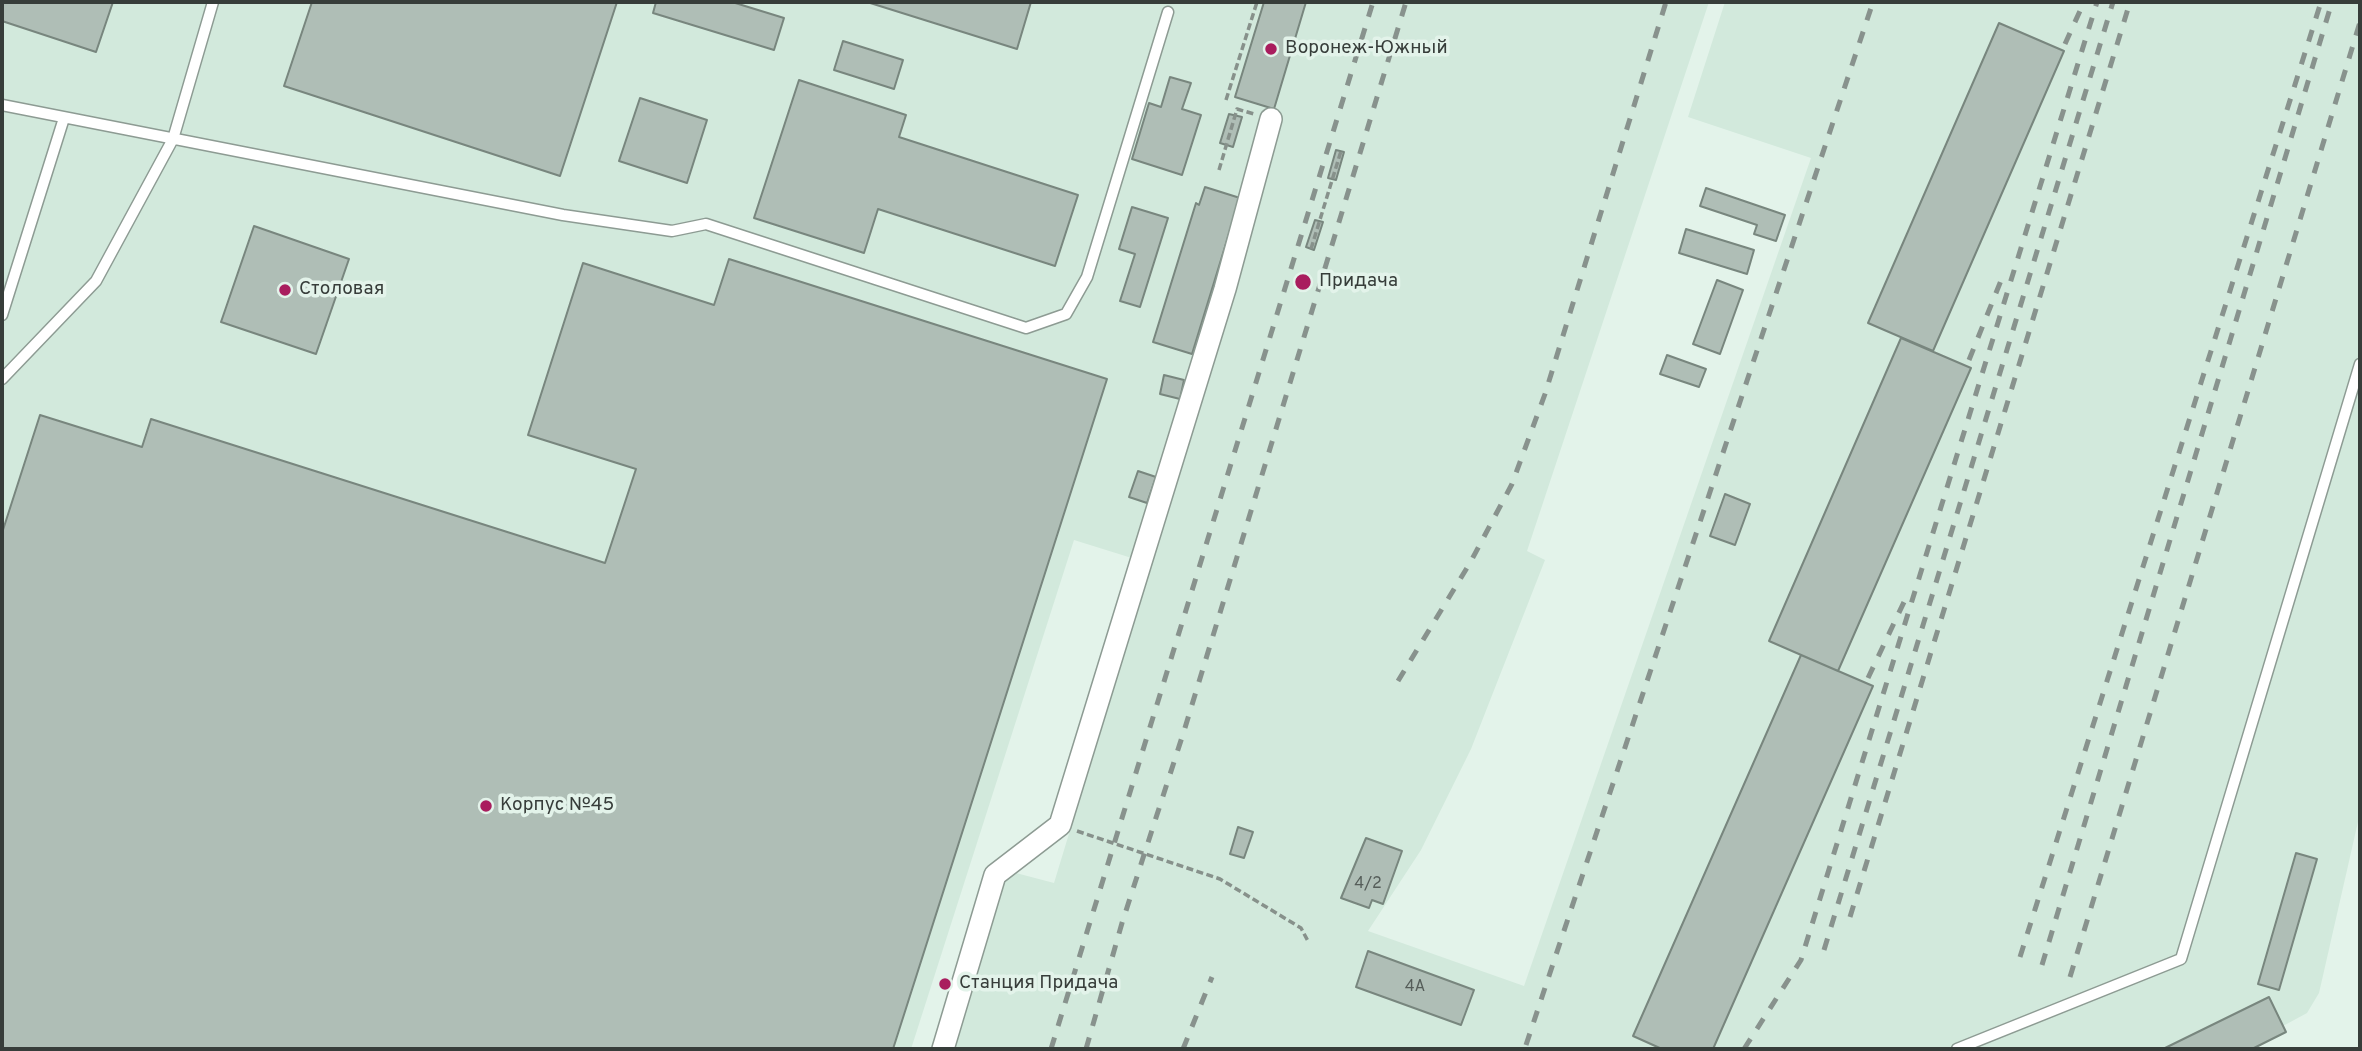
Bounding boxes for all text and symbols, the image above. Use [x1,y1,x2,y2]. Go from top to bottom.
place label: Воронеж-Южный [1285,38,1448,60]
marker: Воронеж-Южный [1263,41,1279,57]
place label: Придача [1319,271,1398,293]
marker: Придача [1293,272,1313,292]
place label: Столовая [299,279,384,301]
marker: Столовая [277,282,293,298]
place label: Корпус №45 [500,795,614,817]
marker: Корпус №45 [478,798,494,814]
house number: 4/2 [1354,875,1382,895]
place label: Станция Придача [959,973,1118,995]
marker: Станция Придача [937,976,953,992]
house number: 4А [1405,978,1425,998]

